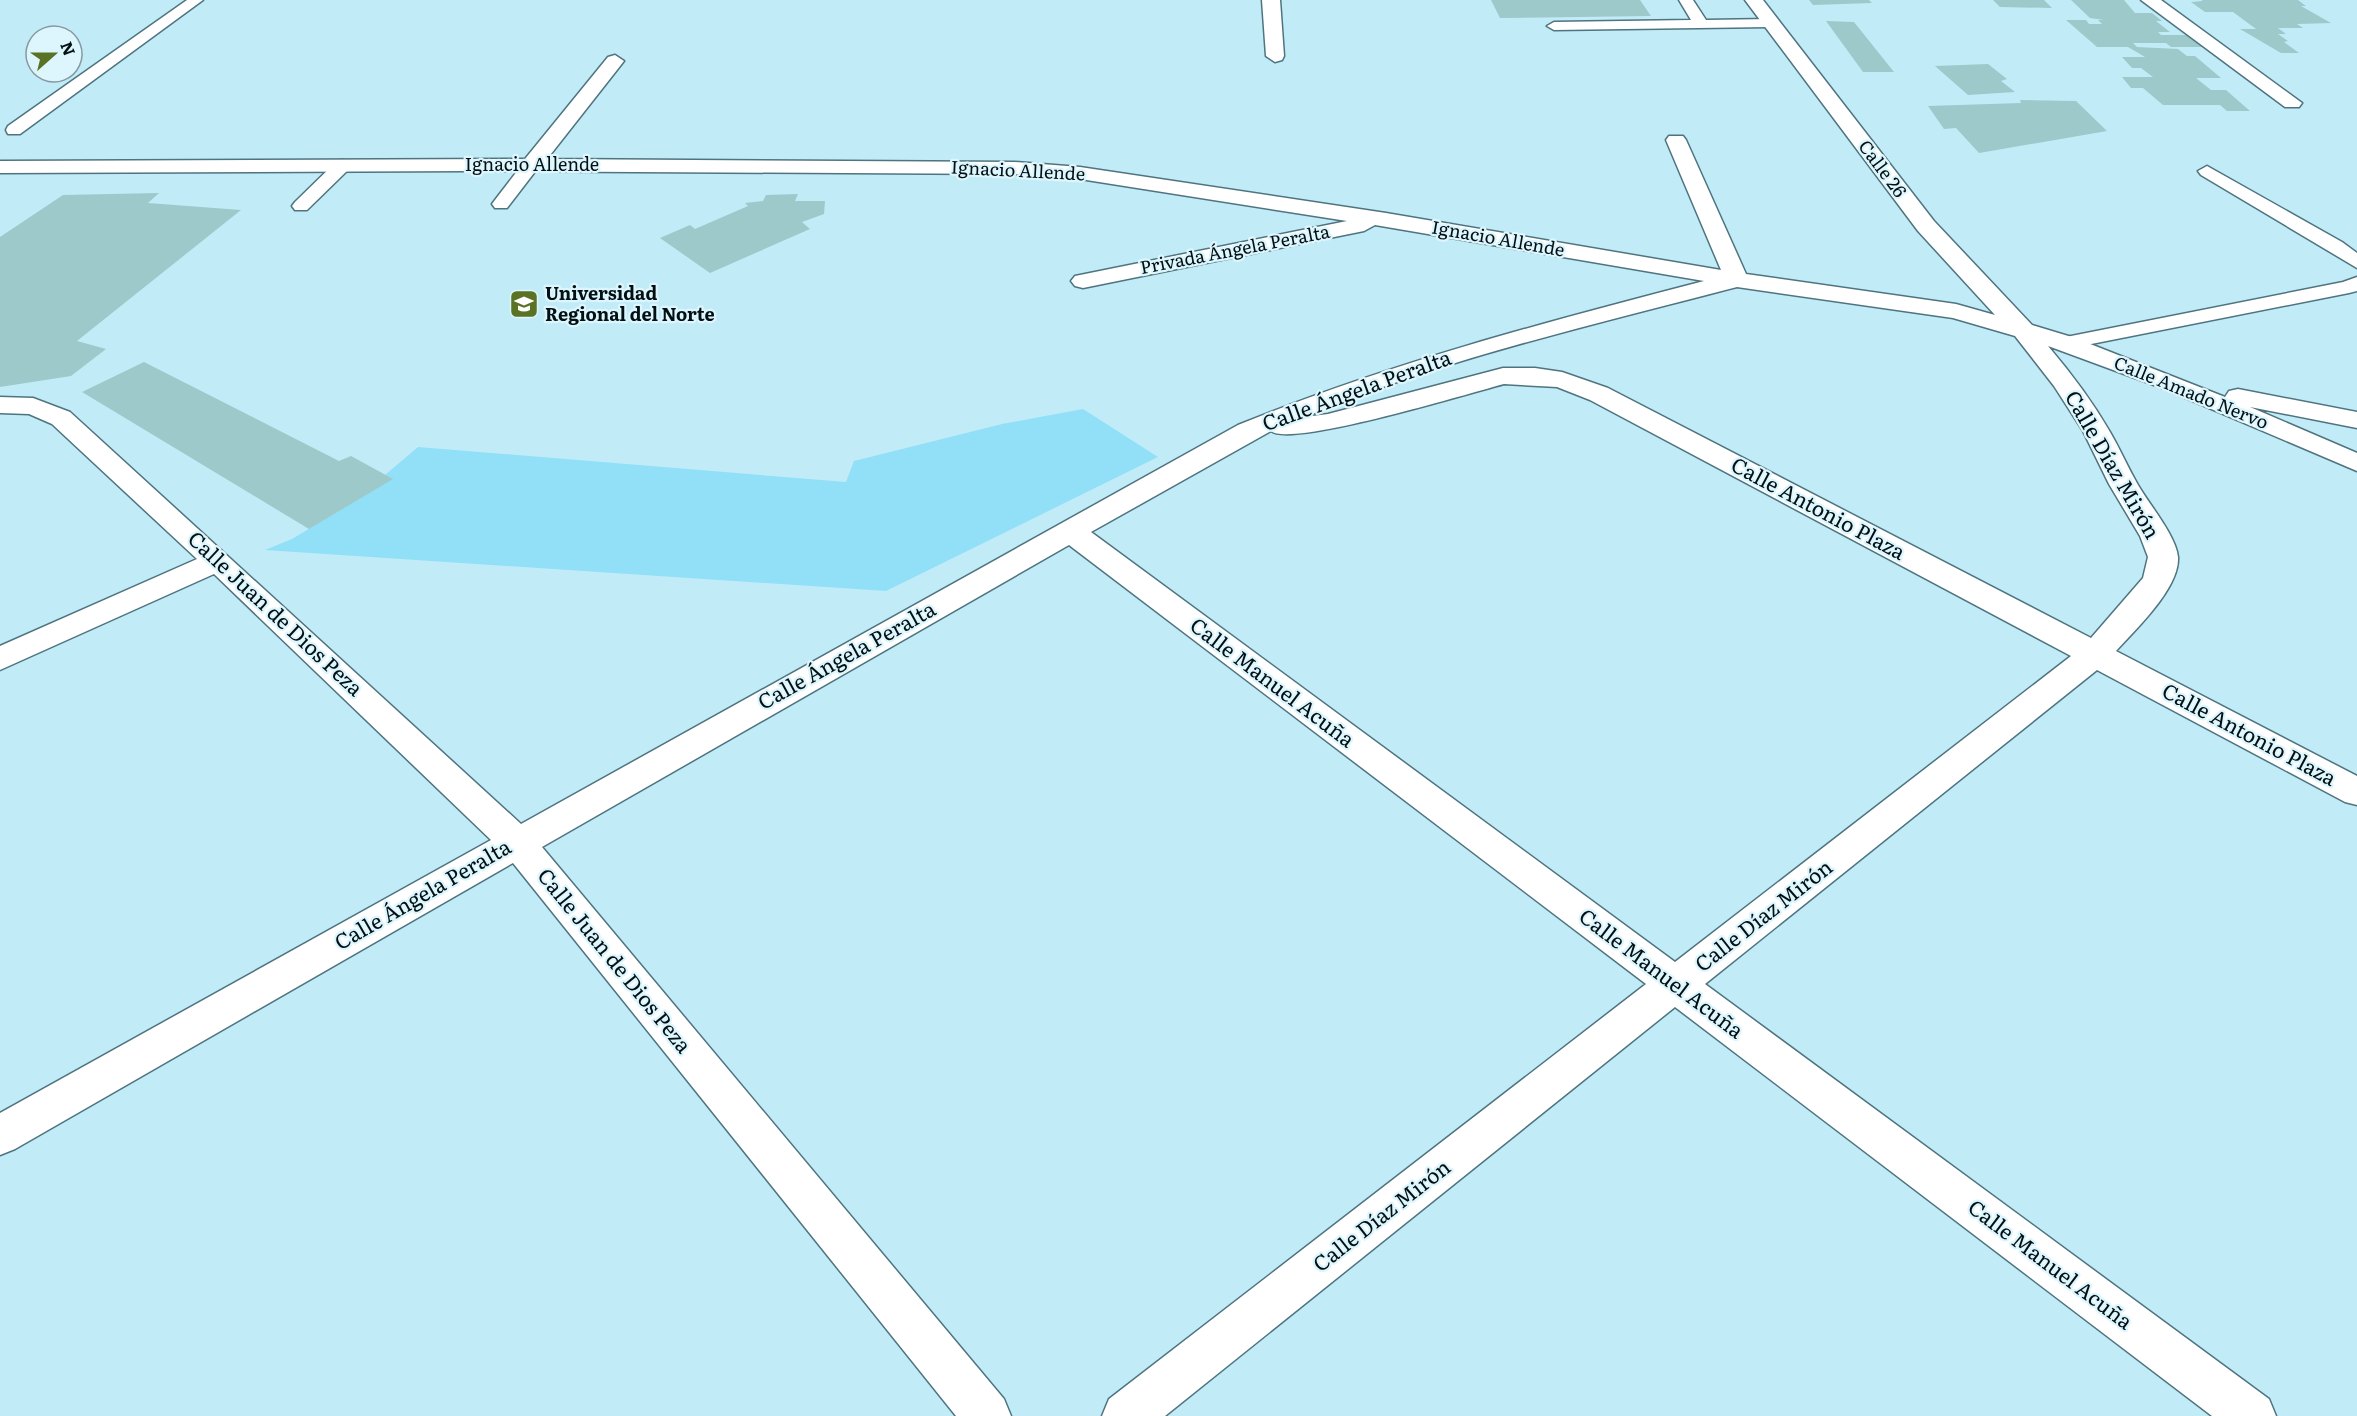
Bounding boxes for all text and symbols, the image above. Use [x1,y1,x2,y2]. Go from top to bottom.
north arrow [24,24,84,84]
text: N [55,38,83,59]
street label: Calle 26 [1853,134,1914,203]
street label: Ignacio Allende [465,150,599,177]
street label: Ignacio Allende [950,153,1086,186]
street label: Ignacio Allende [1430,213,1567,262]
street label: Privada Ángela Peralta [1137,217,1332,280]
place label: Universidad Regional del Norte [545,279,715,327]
school or university icon: Universidad Regional del Norte [508,288,540,320]
street label: Calle Ángela Peralta [1257,340,1456,437]
street label: Calle Amado Nervo [2110,348,2273,435]
street label: Calle Díaz Mirón [2059,384,2169,544]
street label: Calle Antonio Plaza [1726,448,1912,566]
street label: Calle Juan de Dios Peza [182,522,372,702]
street label: Calle Ángela Peralta [751,592,941,716]
street label: Calle Manuel Acuña [1185,609,1363,754]
street label: Calle Antonio Plaza [2157,674,2343,792]
street label: Calle Ángela Peralta [328,829,516,956]
street label: Calle Díaz Mirón [1687,850,1838,978]
street label: Calle Juan de Dios Peza [532,860,701,1059]
street label: Calle Manuel Acuña [1574,900,1752,1045]
street label: Calle Díaz Mirón [1305,1150,1456,1278]
street label: Calle Manuel Acuña [1963,1191,2141,1336]

